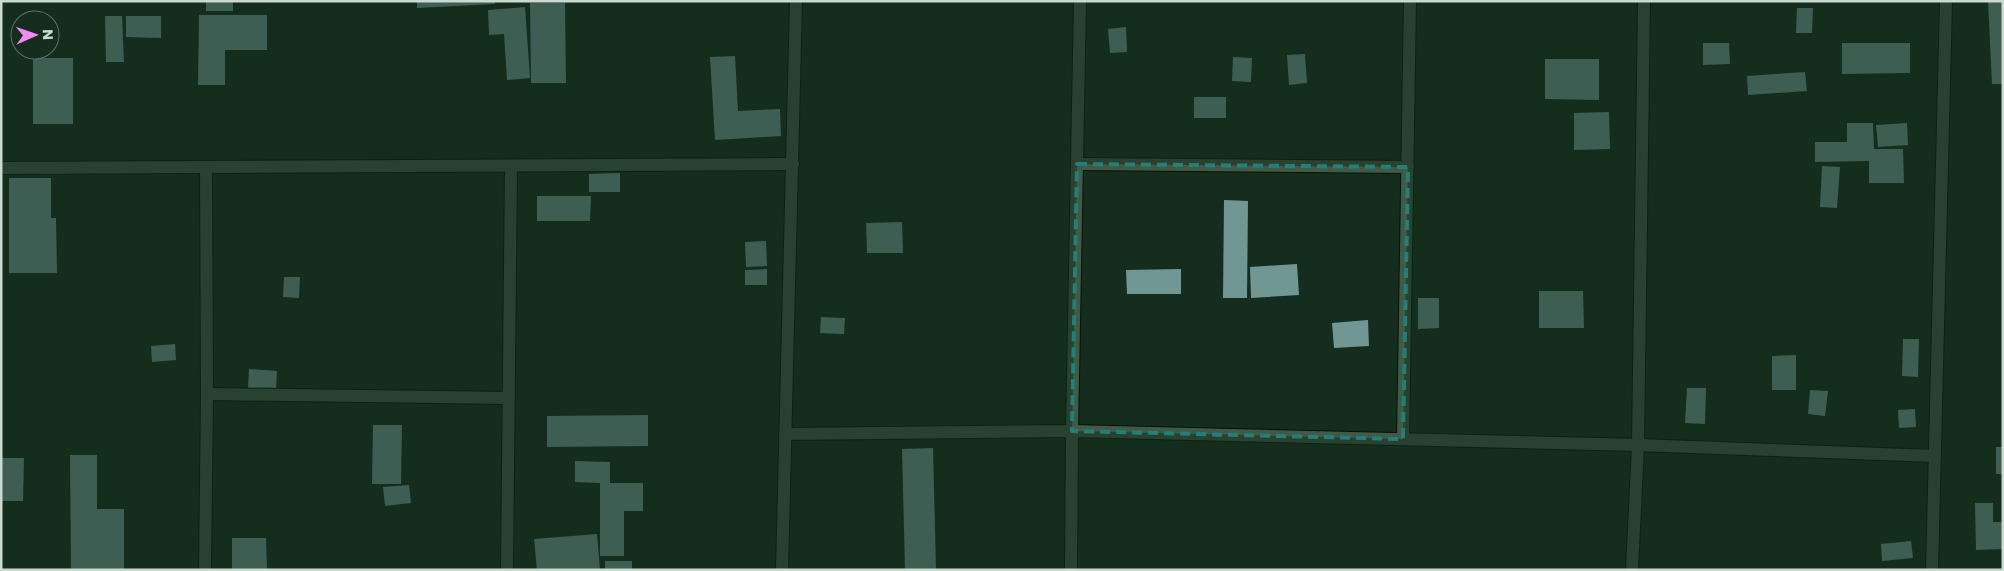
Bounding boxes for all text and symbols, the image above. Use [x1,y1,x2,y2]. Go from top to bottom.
north arrow [10,10,60,60]
text: N [38,29,58,40]

